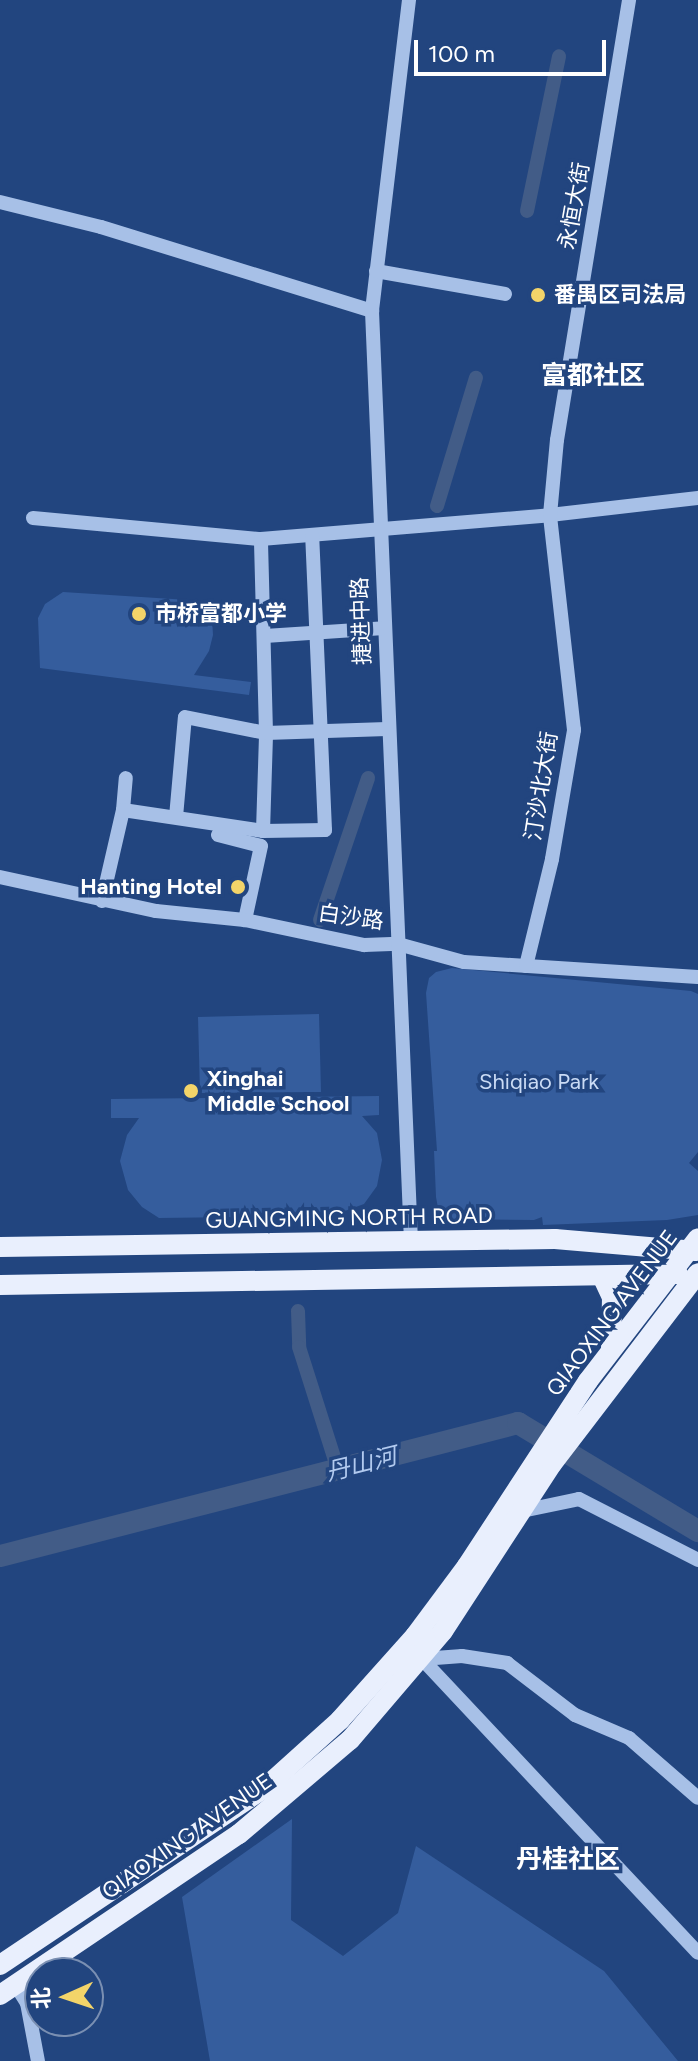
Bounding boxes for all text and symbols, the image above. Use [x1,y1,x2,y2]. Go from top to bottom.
scale bar [418,24,610,74]
text: 100 m [428,39,495,68]
street label: 永恒大街 [553,160,595,252]
place label: 番禺区司法局 [554,282,686,308]
marker: 番禺区司法局 [529,286,547,304]
district label: 富都社区 [541,360,645,392]
street label: 捷进中路 [346,577,376,665]
place label: 市桥富都小学 [155,601,287,627]
marker: 市桥富都小学 [130,605,148,623]
street label: 汀沙北大街 [519,730,563,842]
place label: Hanting Hotel [80,874,222,900]
marker: Hanting Hotel [229,878,247,896]
street label: 白沙路 [316,899,386,935]
place label: Xinghai Middle School [207,1065,350,1116]
park label: Shiqiao Park [479,1069,599,1095]
marker: Xinghai Middle School [182,1082,200,1100]
street label: GUANGMING NORTH ROAD [205,1202,493,1234]
street label: QIAOXING AVENUE [541,1225,683,1401]
water label: 丹山河 [323,1441,399,1487]
street label: QIAOXING AVENUE [97,1768,277,1904]
district label: 丹桂社区 [516,1844,620,1876]
north arrow [24,1957,104,2037]
text: 北 [27,1986,56,2010]

